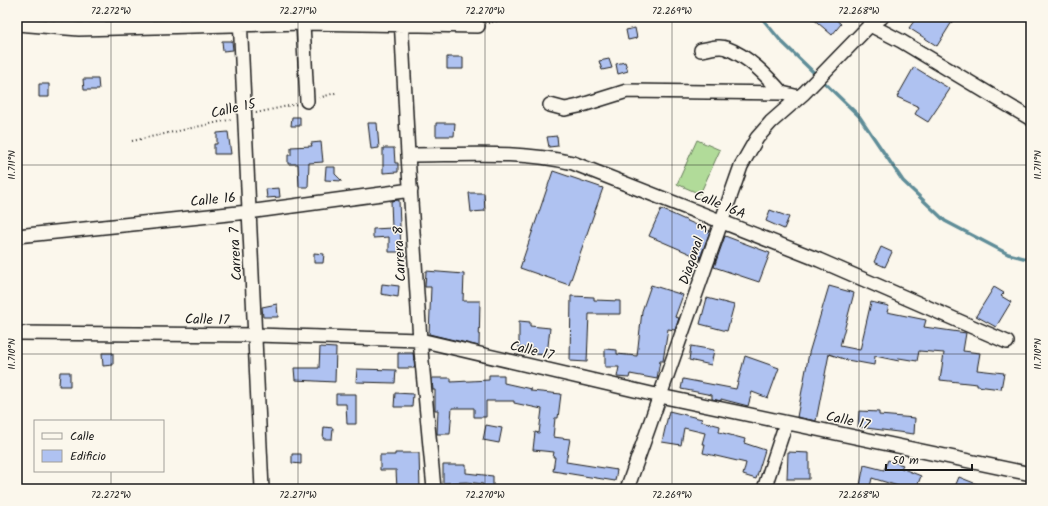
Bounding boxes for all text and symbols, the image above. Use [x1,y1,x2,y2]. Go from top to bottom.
text: 72.272°W [91,3,131,19]
text: 72.271°W [279,3,317,19]
text: 72.270°W [465,3,505,19]
text: 72.269°W [652,3,692,19]
text: 72.268°W [838,3,880,19]
street label: Calle 15 [209,93,259,125]
text: 11.711°N [4,150,20,180]
text: 11.711°N [1030,150,1046,180]
street label: Calle 16A [690,185,749,225]
street label: Calle 16 [189,187,237,213]
street label: Diagonal 3 [673,221,715,288]
street label: Carrera 8 [388,225,412,282]
street label: Carrera 7 [224,226,248,281]
street label: Calle 17 [185,309,230,331]
street label: Calle 17 [508,335,556,367]
text: 11.710°N [4,338,20,370]
text: 11.710°N [1030,338,1046,370]
street label: Calle 17 [824,406,872,436]
legend [34,420,164,472]
text: Calle [70,427,95,446]
scale bar [886,446,972,472]
text: Edificio [70,447,106,466]
text: 50 m [892,451,919,470]
text: 72.272°W [91,487,131,503]
text: 72.271°W [279,487,317,503]
text: 72.270°W [465,487,505,503]
text: 72.269°W [652,487,692,503]
text: 72.268°W [838,487,880,503]

